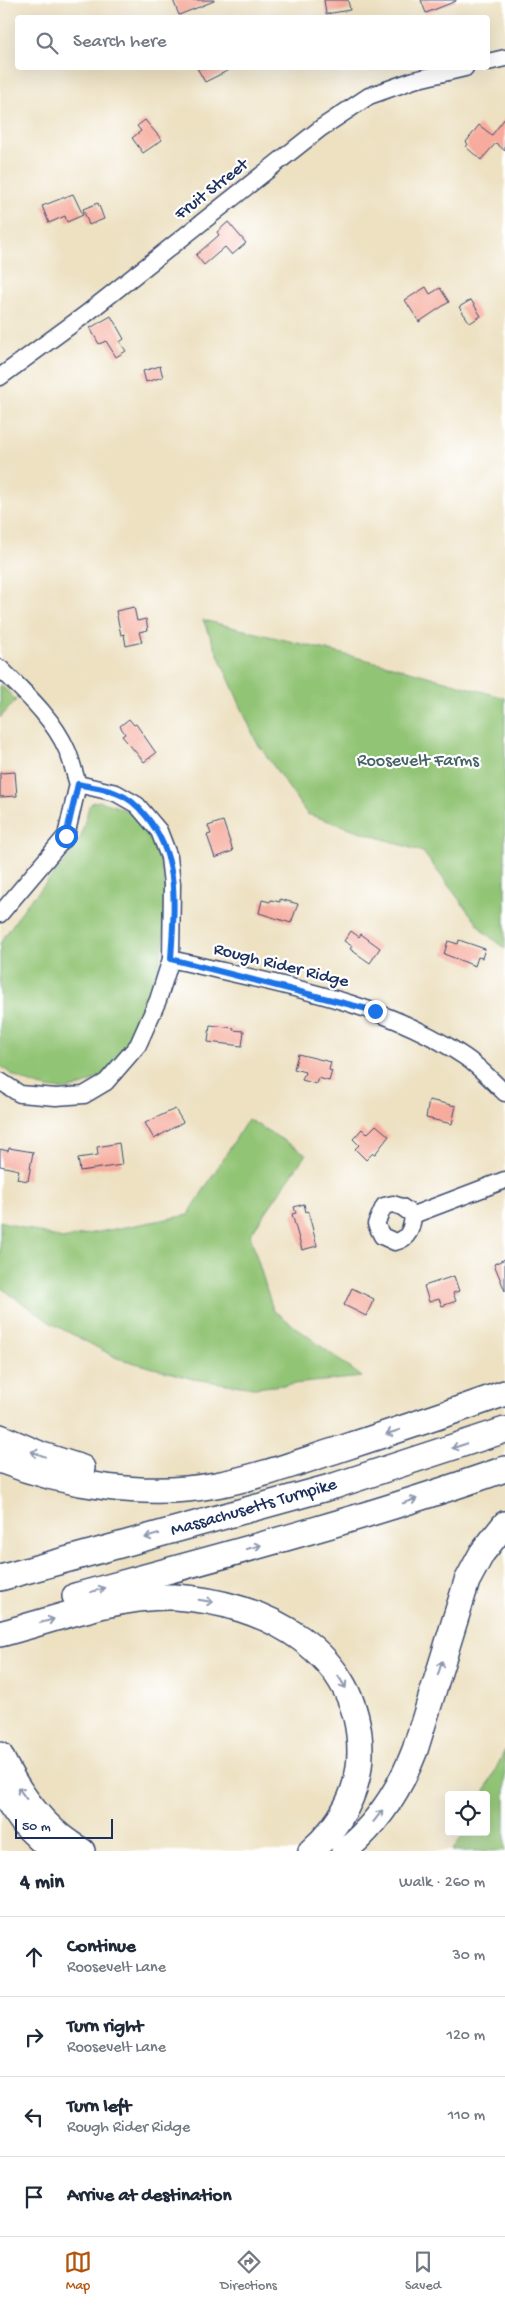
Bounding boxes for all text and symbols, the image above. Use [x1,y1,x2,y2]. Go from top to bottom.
search box [15,15,490,70]
icon: search [33,29,61,57]
text: Search here [73,31,167,54]
street label: Fruit Street [170,154,254,226]
park label: Roosevelt Farms [357,751,480,772]
route start [55,825,78,848]
street label: Rough Rider Ridge [211,939,351,993]
route end [364,1000,387,1023]
one-way arrow [385,1427,401,1437]
one-way arrow [452,1442,467,1451]
one-way arrow [31,1449,46,1458]
street label: Massachusetts Turnpike [169,1474,340,1542]
one-way arrow [402,1495,418,1505]
one-way arrow [145,1532,161,1541]
one-way arrow [246,1541,262,1551]
one-way arrow [89,1585,105,1594]
one-way arrow [198,1597,214,1607]
one-way arrow [39,1616,55,1626]
one-way arrow [436,1660,446,1676]
one-way arrow [336,1675,347,1689]
one-way arrow [17,1786,27,1800]
map controls [445,1791,490,1836]
button: locate [445,1791,490,1836]
one-way arrow [372,1810,383,1823]
scale bar [15,1816,112,1839]
text: 50 m [22,1819,51,1836]
text: 4 min [20,1871,64,1896]
text: Walk · 260 m [399,1874,485,1893]
text: Continue [67,1936,136,1959]
icon: ahead [20,1943,48,1971]
text: 30 m [452,1947,485,1966]
text: Roosevelt Lane [67,1959,166,1978]
text: Turn right [67,2016,143,2039]
icon: right [20,2023,48,2051]
text: 120 m [446,2027,485,2046]
text: Roosevelt Lane [67,2039,166,2058]
text: Turn left [67,2096,131,2119]
icon: left [20,2103,48,2131]
text: 110 m [448,2107,485,2126]
text: Rough Rider Ridge [67,2119,190,2138]
icon: arrive [20,2183,48,2211]
text: Arrive at destination [67,2185,231,2208]
tab: Map [64,2248,92,2295]
tab: Directions [220,2248,277,2295]
tab: Saved [405,2248,441,2295]

